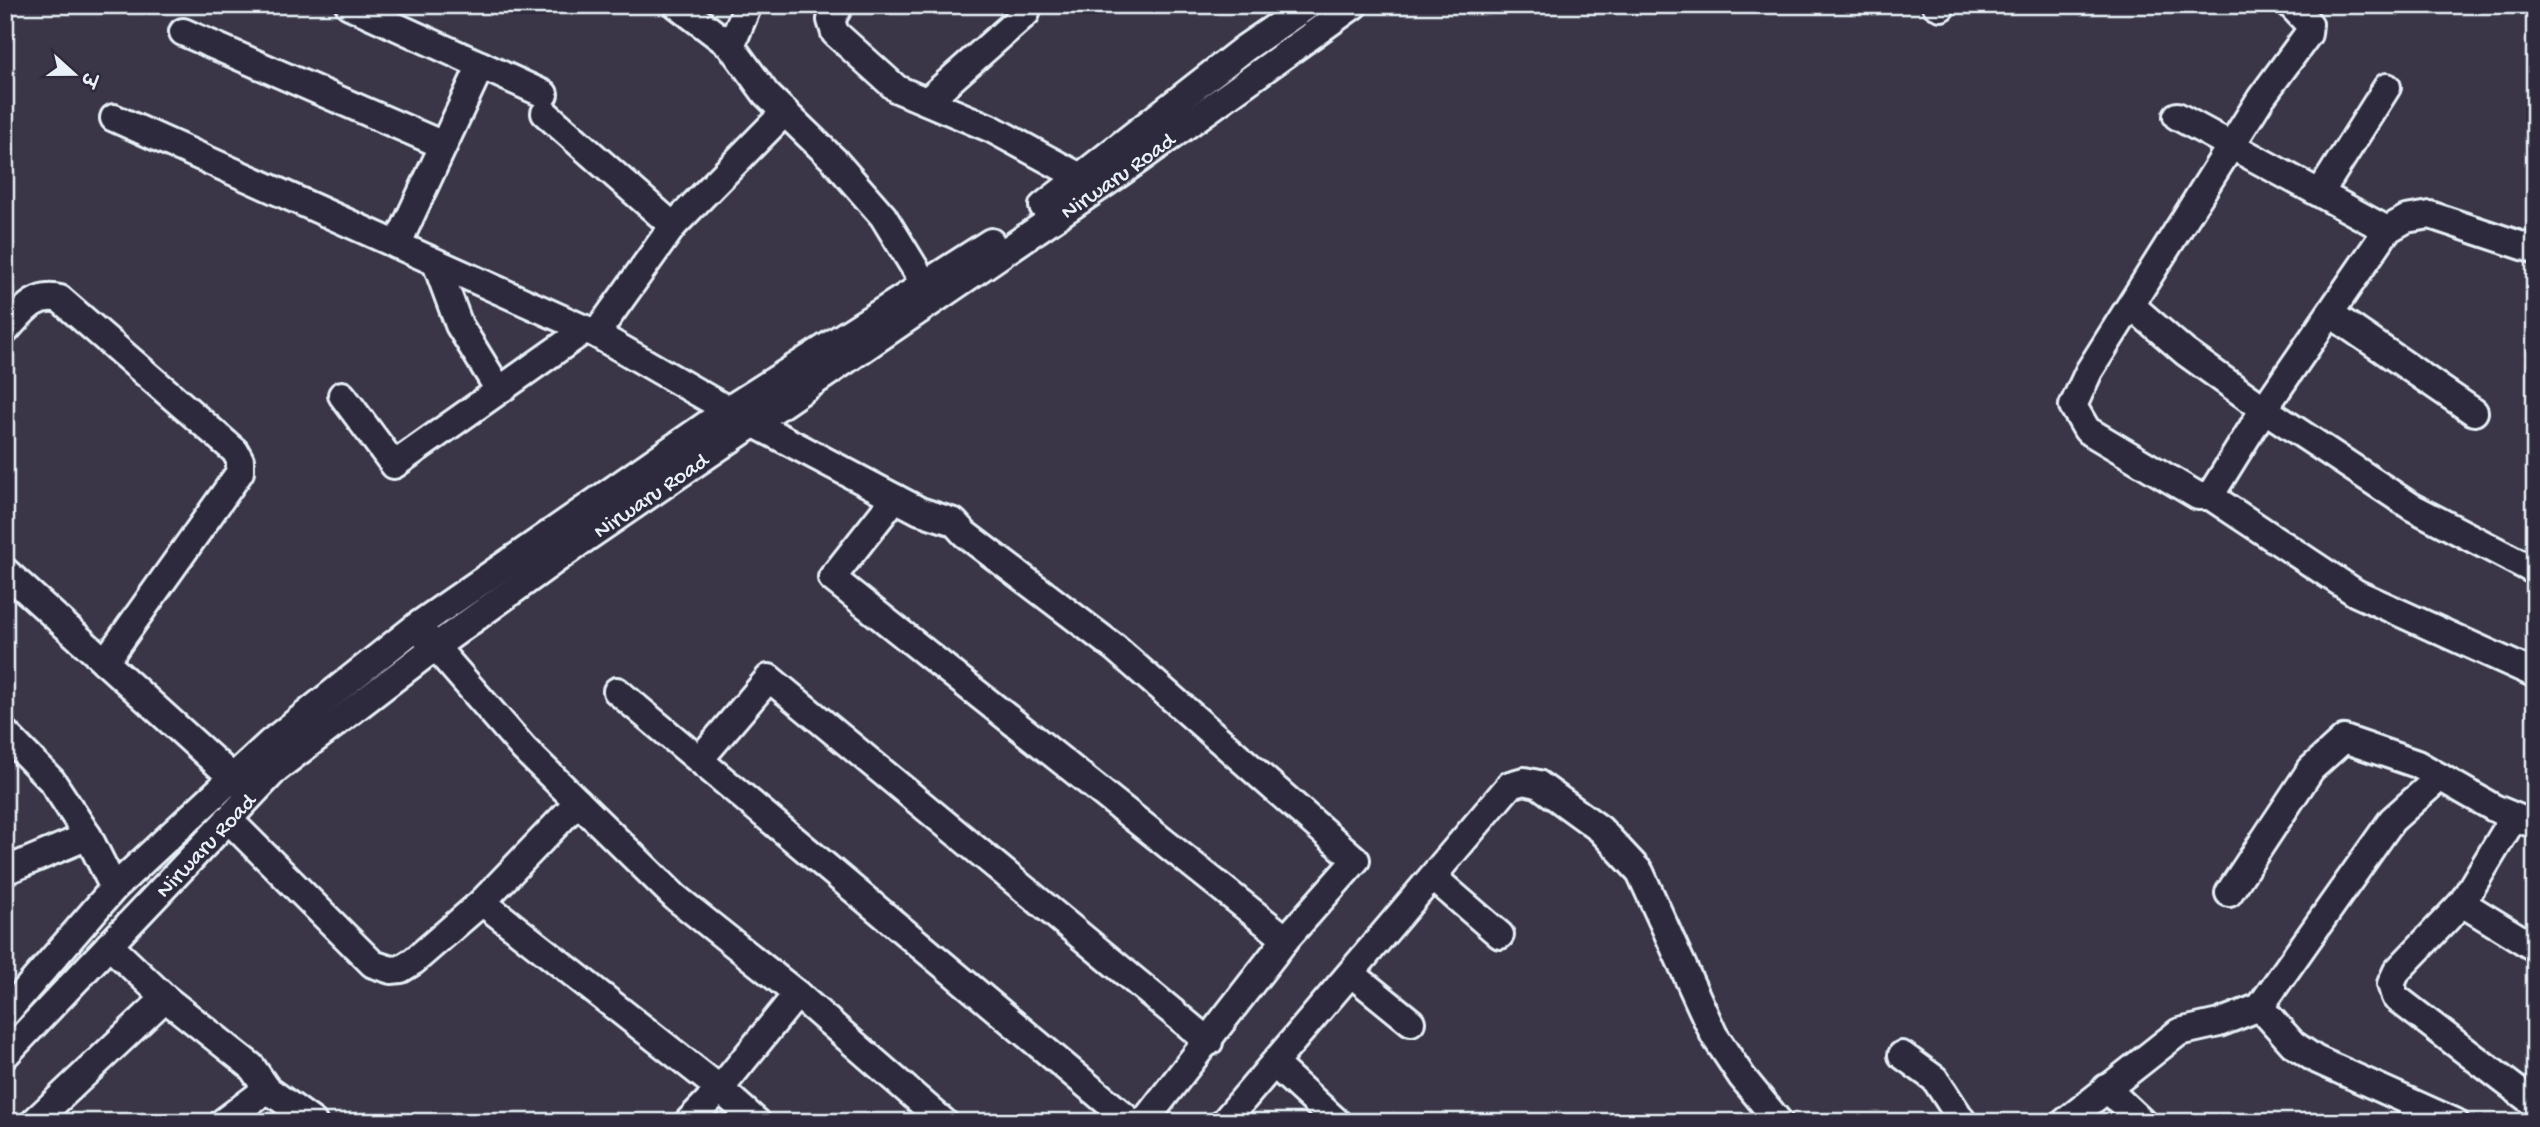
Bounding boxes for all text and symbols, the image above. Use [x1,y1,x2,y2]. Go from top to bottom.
north arrow [38,38,108,108]
text: उ [73,67,100,91]
street label: Nirwaru Road [1056,127,1183,227]
street label: Nirwaru Road [589,448,716,546]
street label: Nirwaru Road [151,788,264,905]

